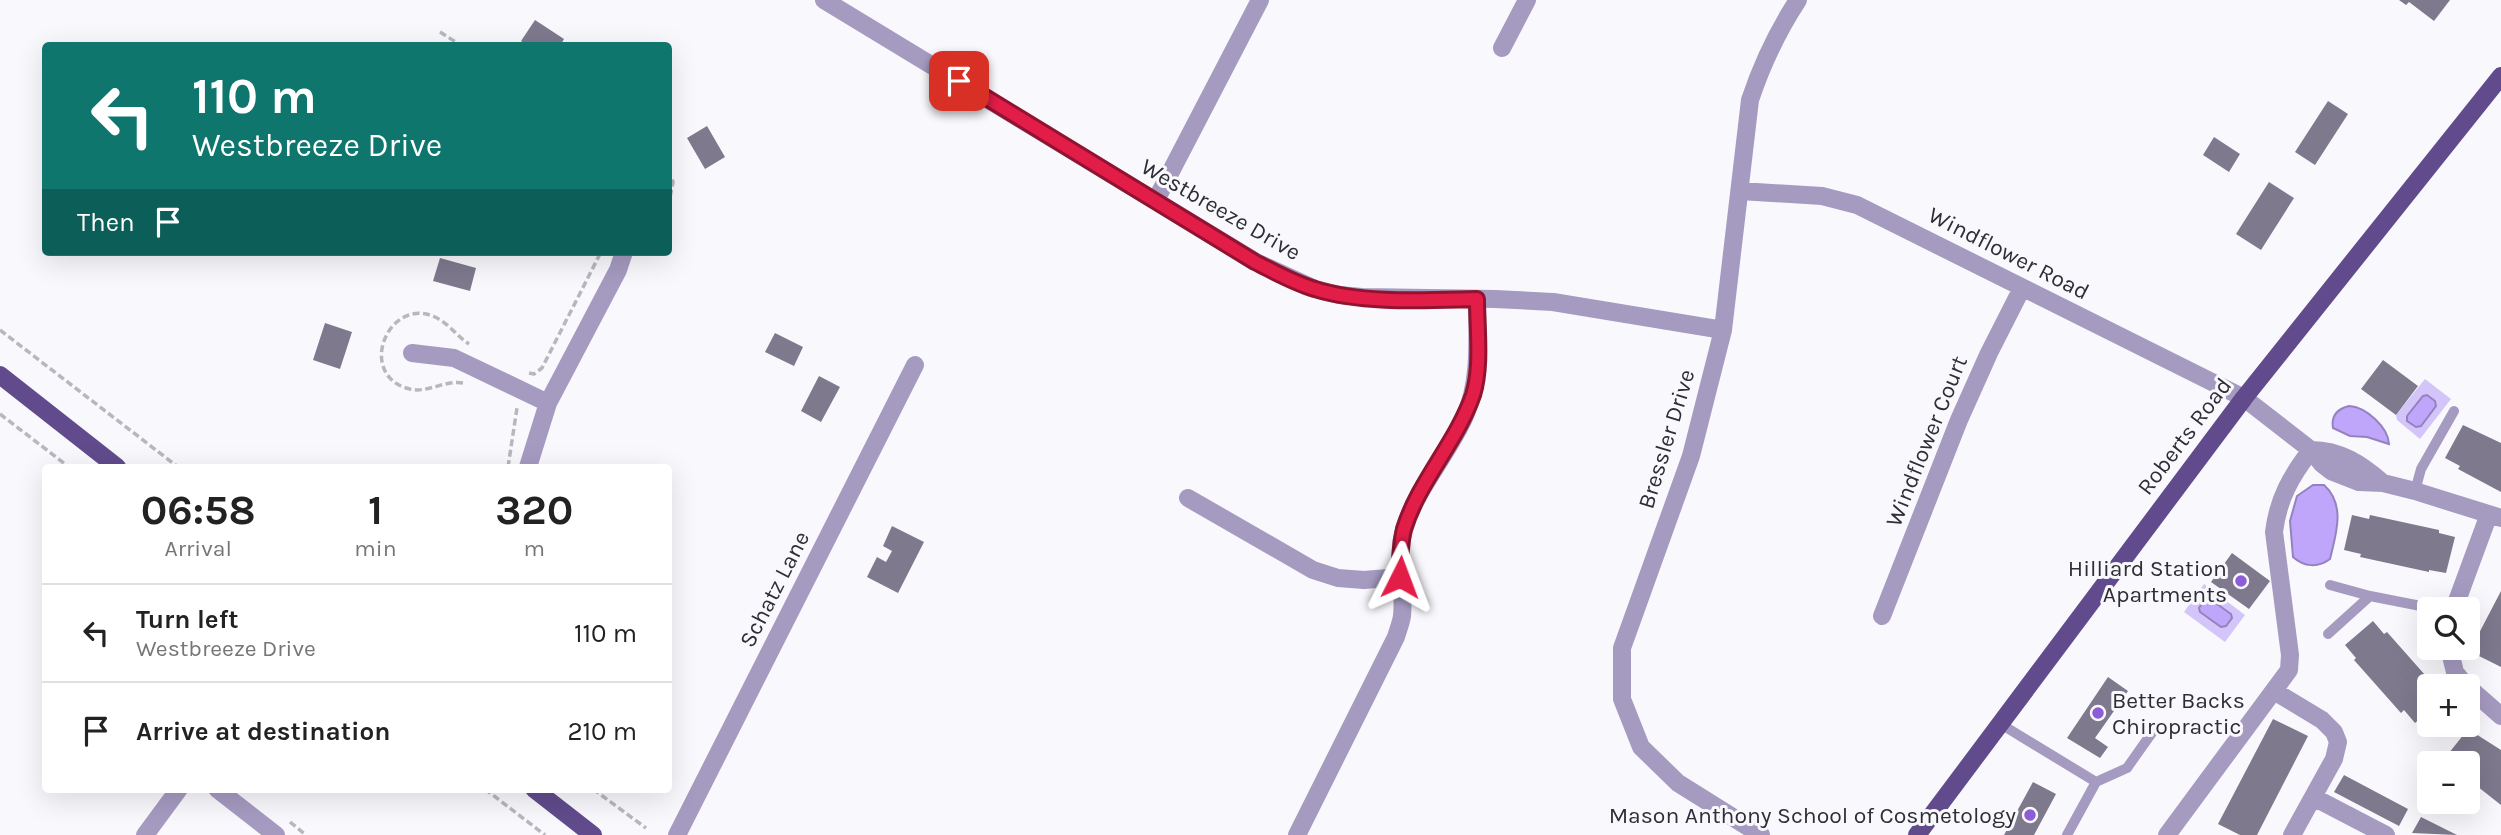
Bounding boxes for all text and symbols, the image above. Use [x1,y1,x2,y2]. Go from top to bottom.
pin [929,51,989,111]
icon: arrive [940,62,978,100]
text: 110 m [192,68,317,125]
icon: left [77,70,168,161]
text: Westbreeze Drive [192,127,442,164]
street label: Westbreeze Drive [1136,153,1305,266]
street label: Windflower Road [1924,201,2094,306]
icon: arrive [149,203,187,241]
text: Then [77,207,135,238]
street label: Windflower Court [1880,352,1973,530]
street label: Bressler Drive [1632,366,1700,512]
street label: Roberts Road [2132,372,2237,500]
text: 06:58 [141,485,256,535]
text: 1 [368,485,383,535]
text: 320 [495,485,573,535]
street label: Schatz Lane [734,527,815,652]
text: Arrival [164,535,232,562]
text: min [354,535,397,562]
text: m [524,535,545,562]
position arrow [1363,540,1437,614]
place label: Hilliard Station Apartments [2068,555,2227,608]
marker: Hilliard Station Apartments [2233,573,2249,589]
map controls [2417,597,2480,814]
button: search [2417,597,2480,660]
text: Turn left [136,604,238,635]
icon: left [77,614,115,652]
text: 110 m [574,618,637,649]
text: Westbreeze Drive [136,635,316,662]
button: + [2417,674,2480,737]
place label: Better Backs Chiropractic [2112,687,2245,740]
marker: Better Backs Chiropractic [2090,705,2106,721]
icon: arrive [77,712,115,750]
text: Arrive at destination [136,716,390,747]
text: 210 m [567,716,637,747]
button: − [2417,751,2480,814]
place label: Mason Anthony School of Cosmetology [1609,802,2016,829]
marker: Mason Anthony School of Cosmetology [2022,807,2038,823]

